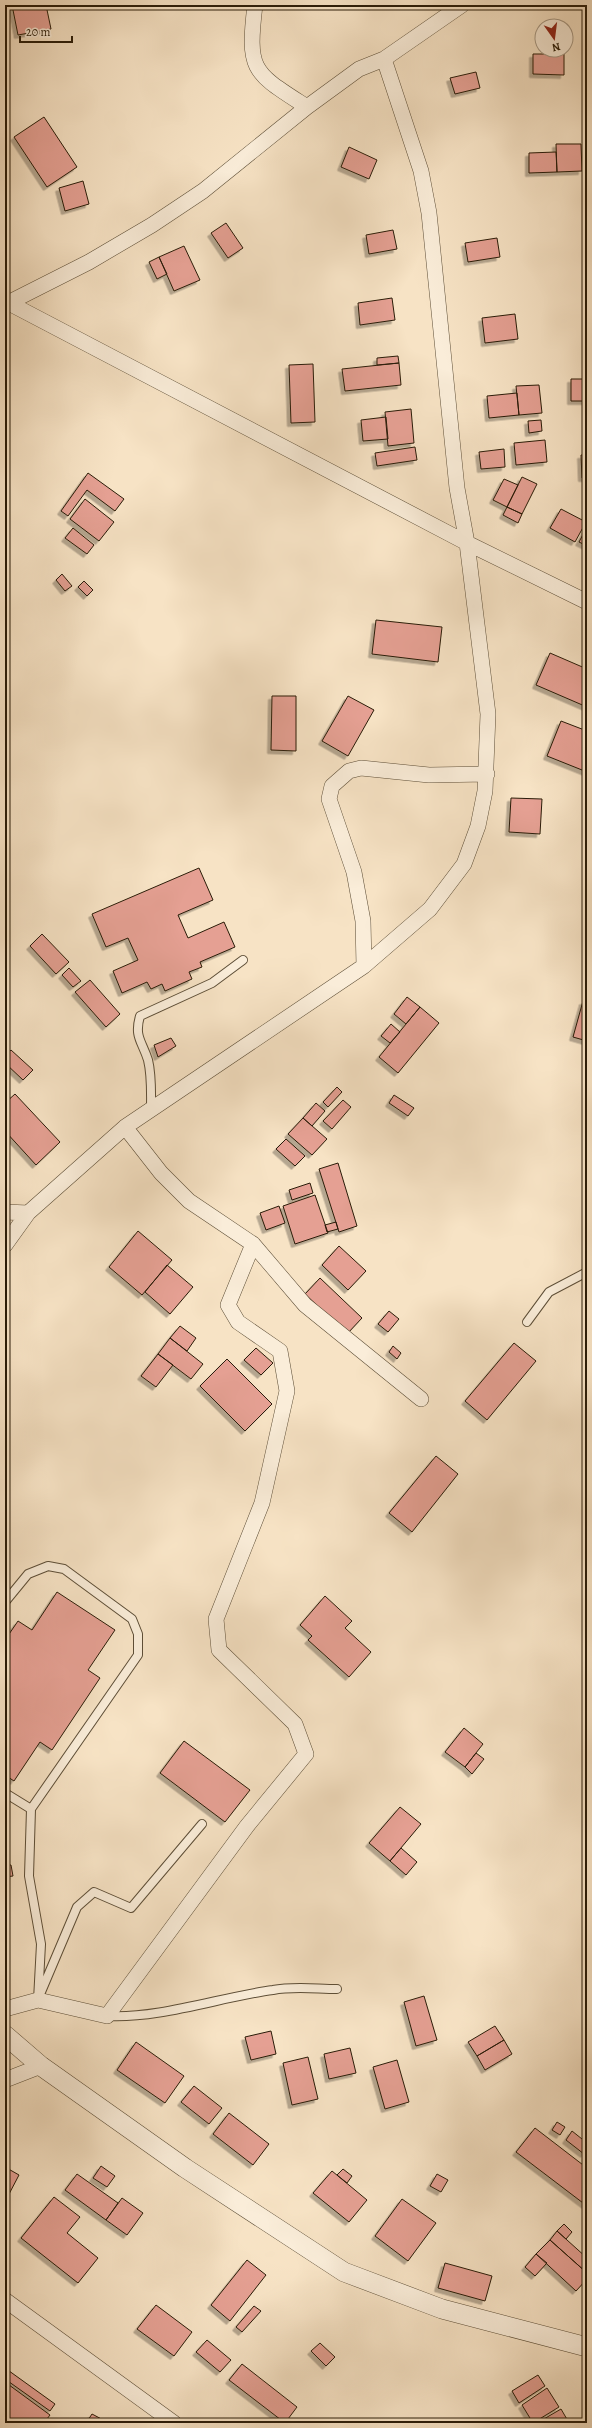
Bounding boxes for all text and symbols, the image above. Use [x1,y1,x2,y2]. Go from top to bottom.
scale bar [20,18,72,44]
north arrow [534,18,574,58]
text: 20 m [26,24,50,40]
text: N [551,39,562,55]

